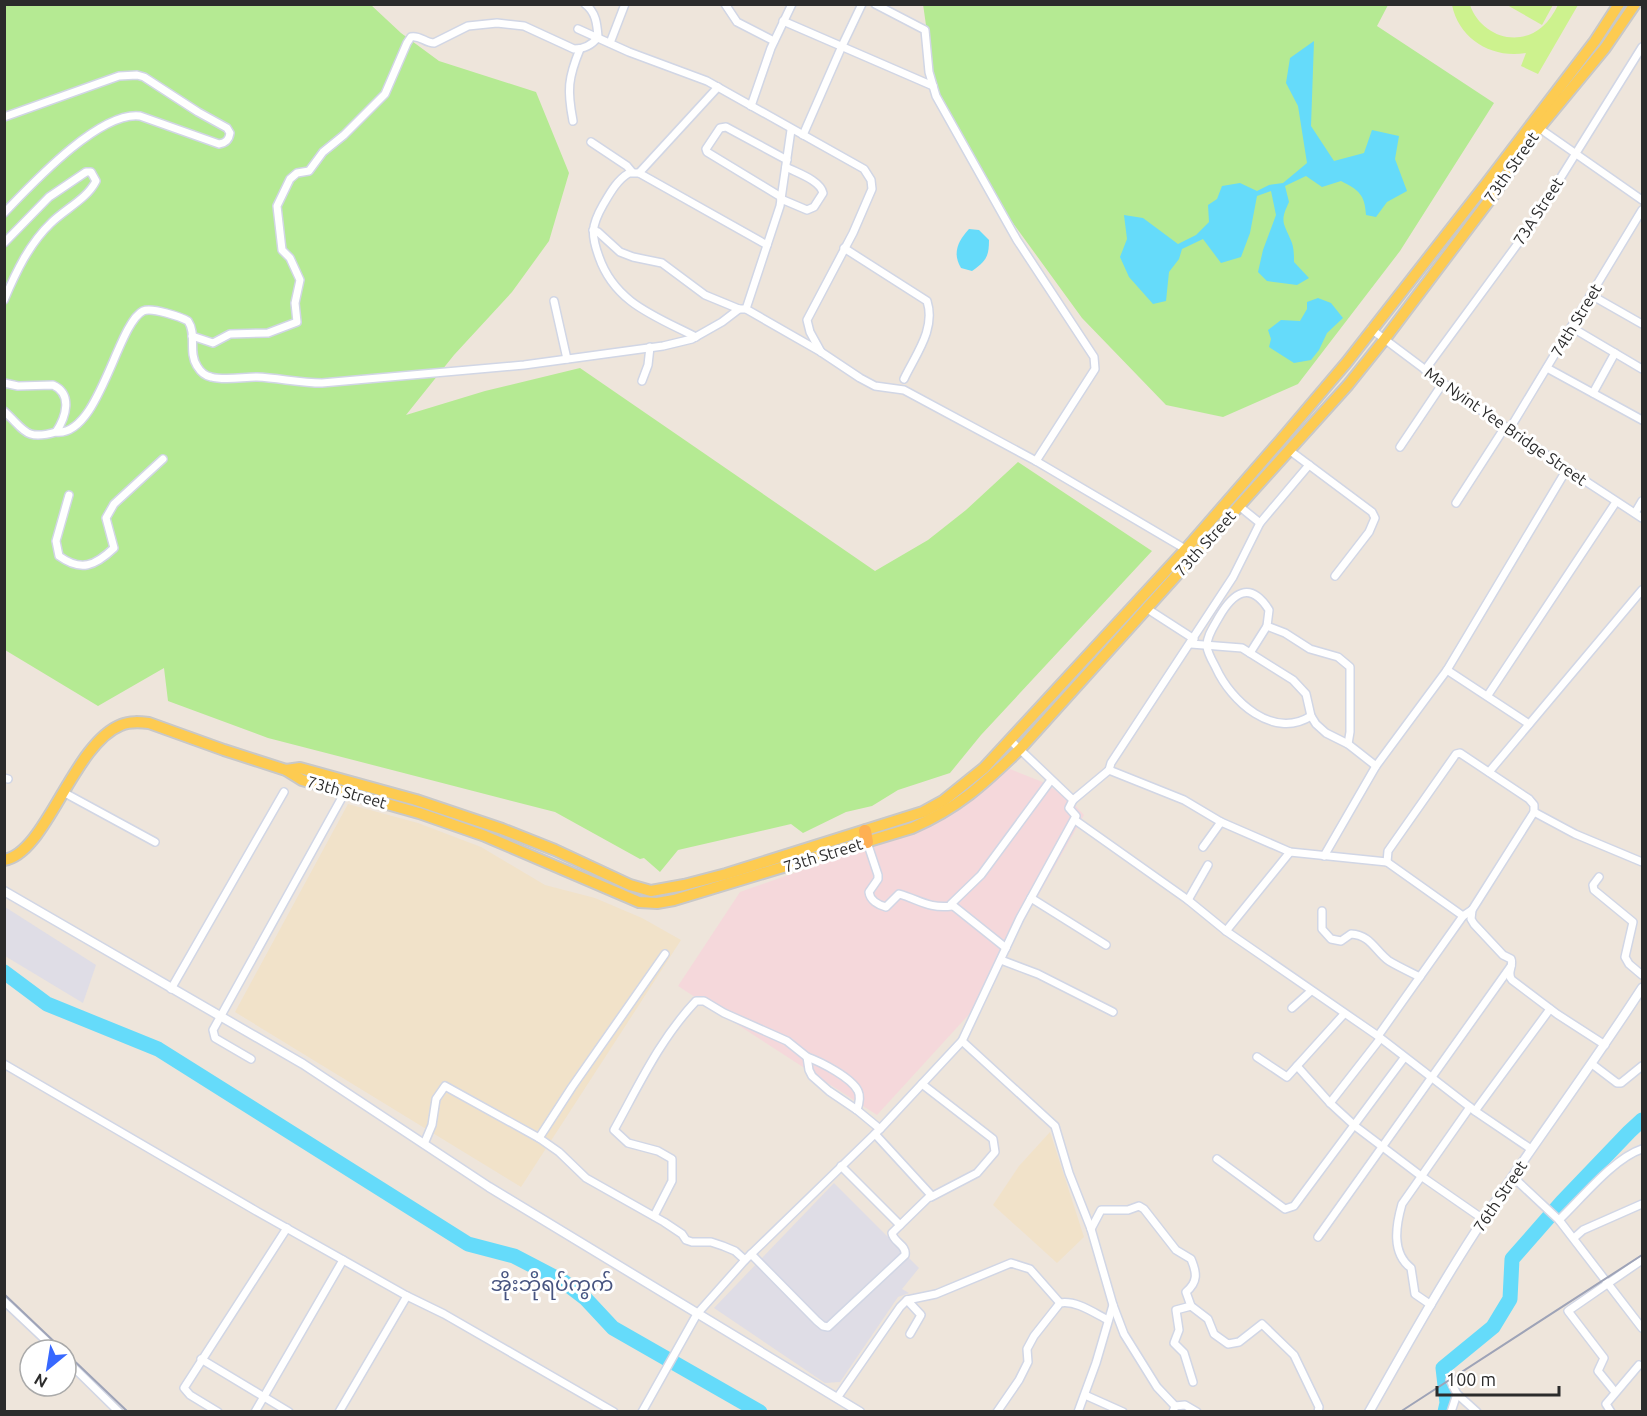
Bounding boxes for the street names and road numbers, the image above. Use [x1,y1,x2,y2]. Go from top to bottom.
street label: 73th Street [1480,128,1542,206]
street label: 73A Street [1510,173,1567,248]
street label: 74th Street [1547,280,1605,360]
street label: Ma Nyint Yee Bridge Street [1422,363,1591,489]
street label: 73th Street [1171,506,1240,579]
street label: 73th Street [305,772,389,812]
street label: 73th Street [781,834,865,876]
street label: 76th Street [1470,1156,1531,1235]

